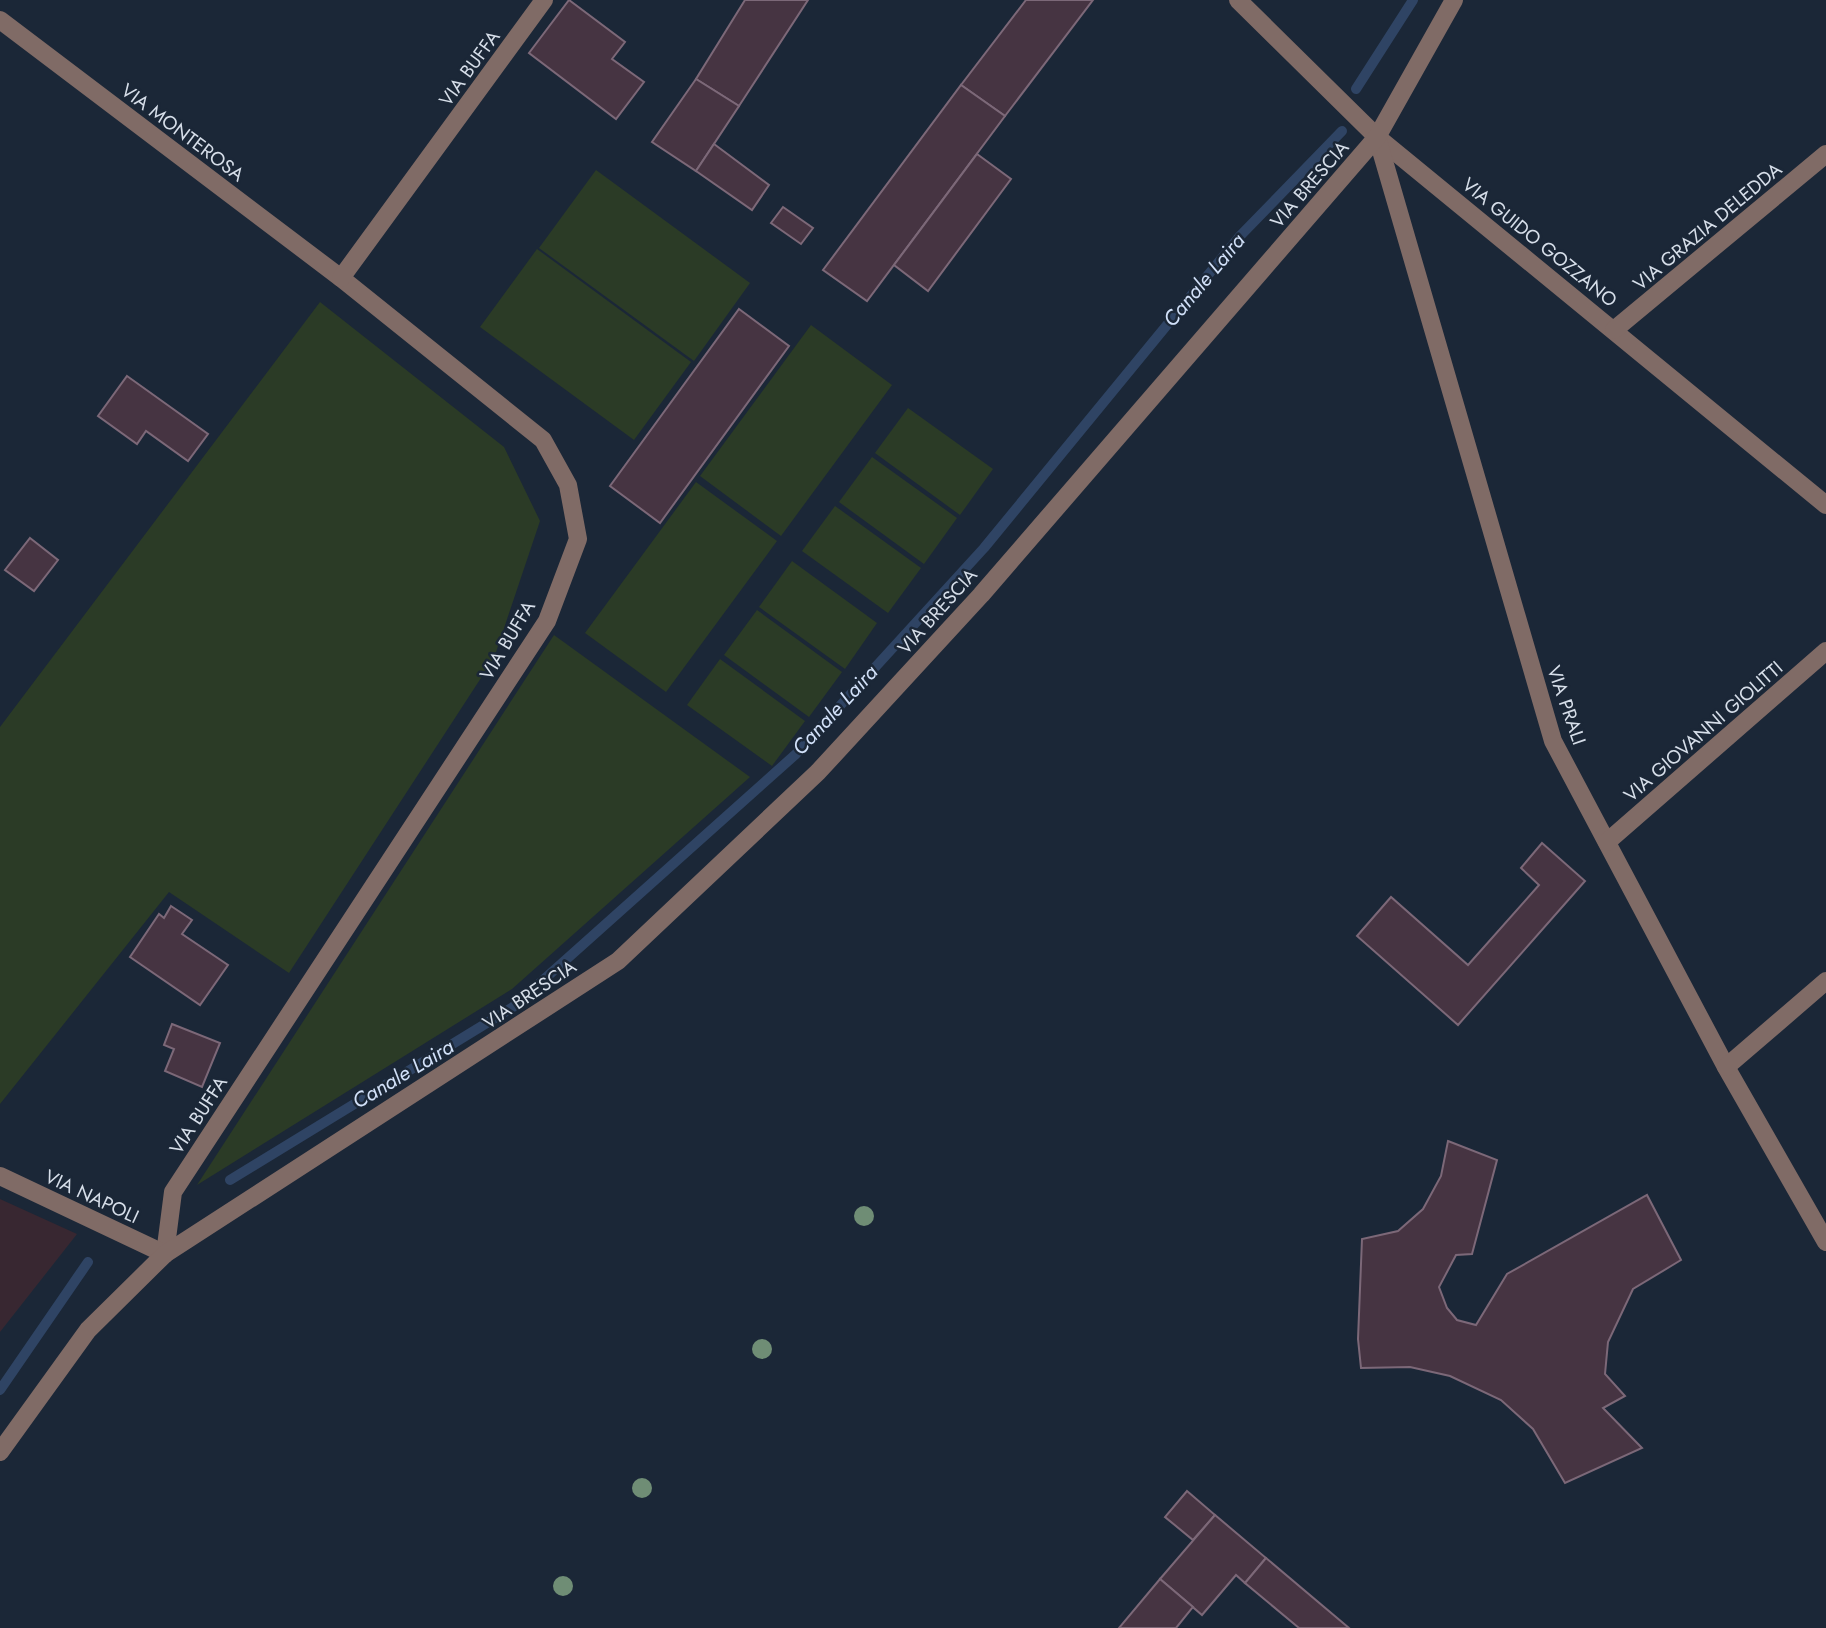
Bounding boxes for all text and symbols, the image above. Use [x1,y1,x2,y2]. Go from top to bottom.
street label: VIA BUFFA [433,24,506,112]
street label: VIA MONTEROSA [115,77,250,188]
street label: VIA BRESCIA [1264,134,1355,234]
street label: VIA GRAZIA DELEDDA [1627,156,1788,297]
street label: VIA GUIDO GOZZANO [1456,171,1623,313]
water label: Canale Laira [1156,226,1252,333]
street label: VIA BRESCIA [891,562,984,660]
street label: VIA BUFFA [473,595,542,685]
street label: VIA GIOVANNI GIOLITTI [1618,655,1789,808]
water label: Canale Laira [785,658,885,762]
street label: VIA PRALI [1540,662,1593,748]
street label: VIA BRESCIA [477,953,582,1036]
water label: Canale Laira [346,1032,460,1116]
street label: VIA BUFFA [163,1071,234,1160]
street label: VIA NAPOLI [40,1163,143,1230]

